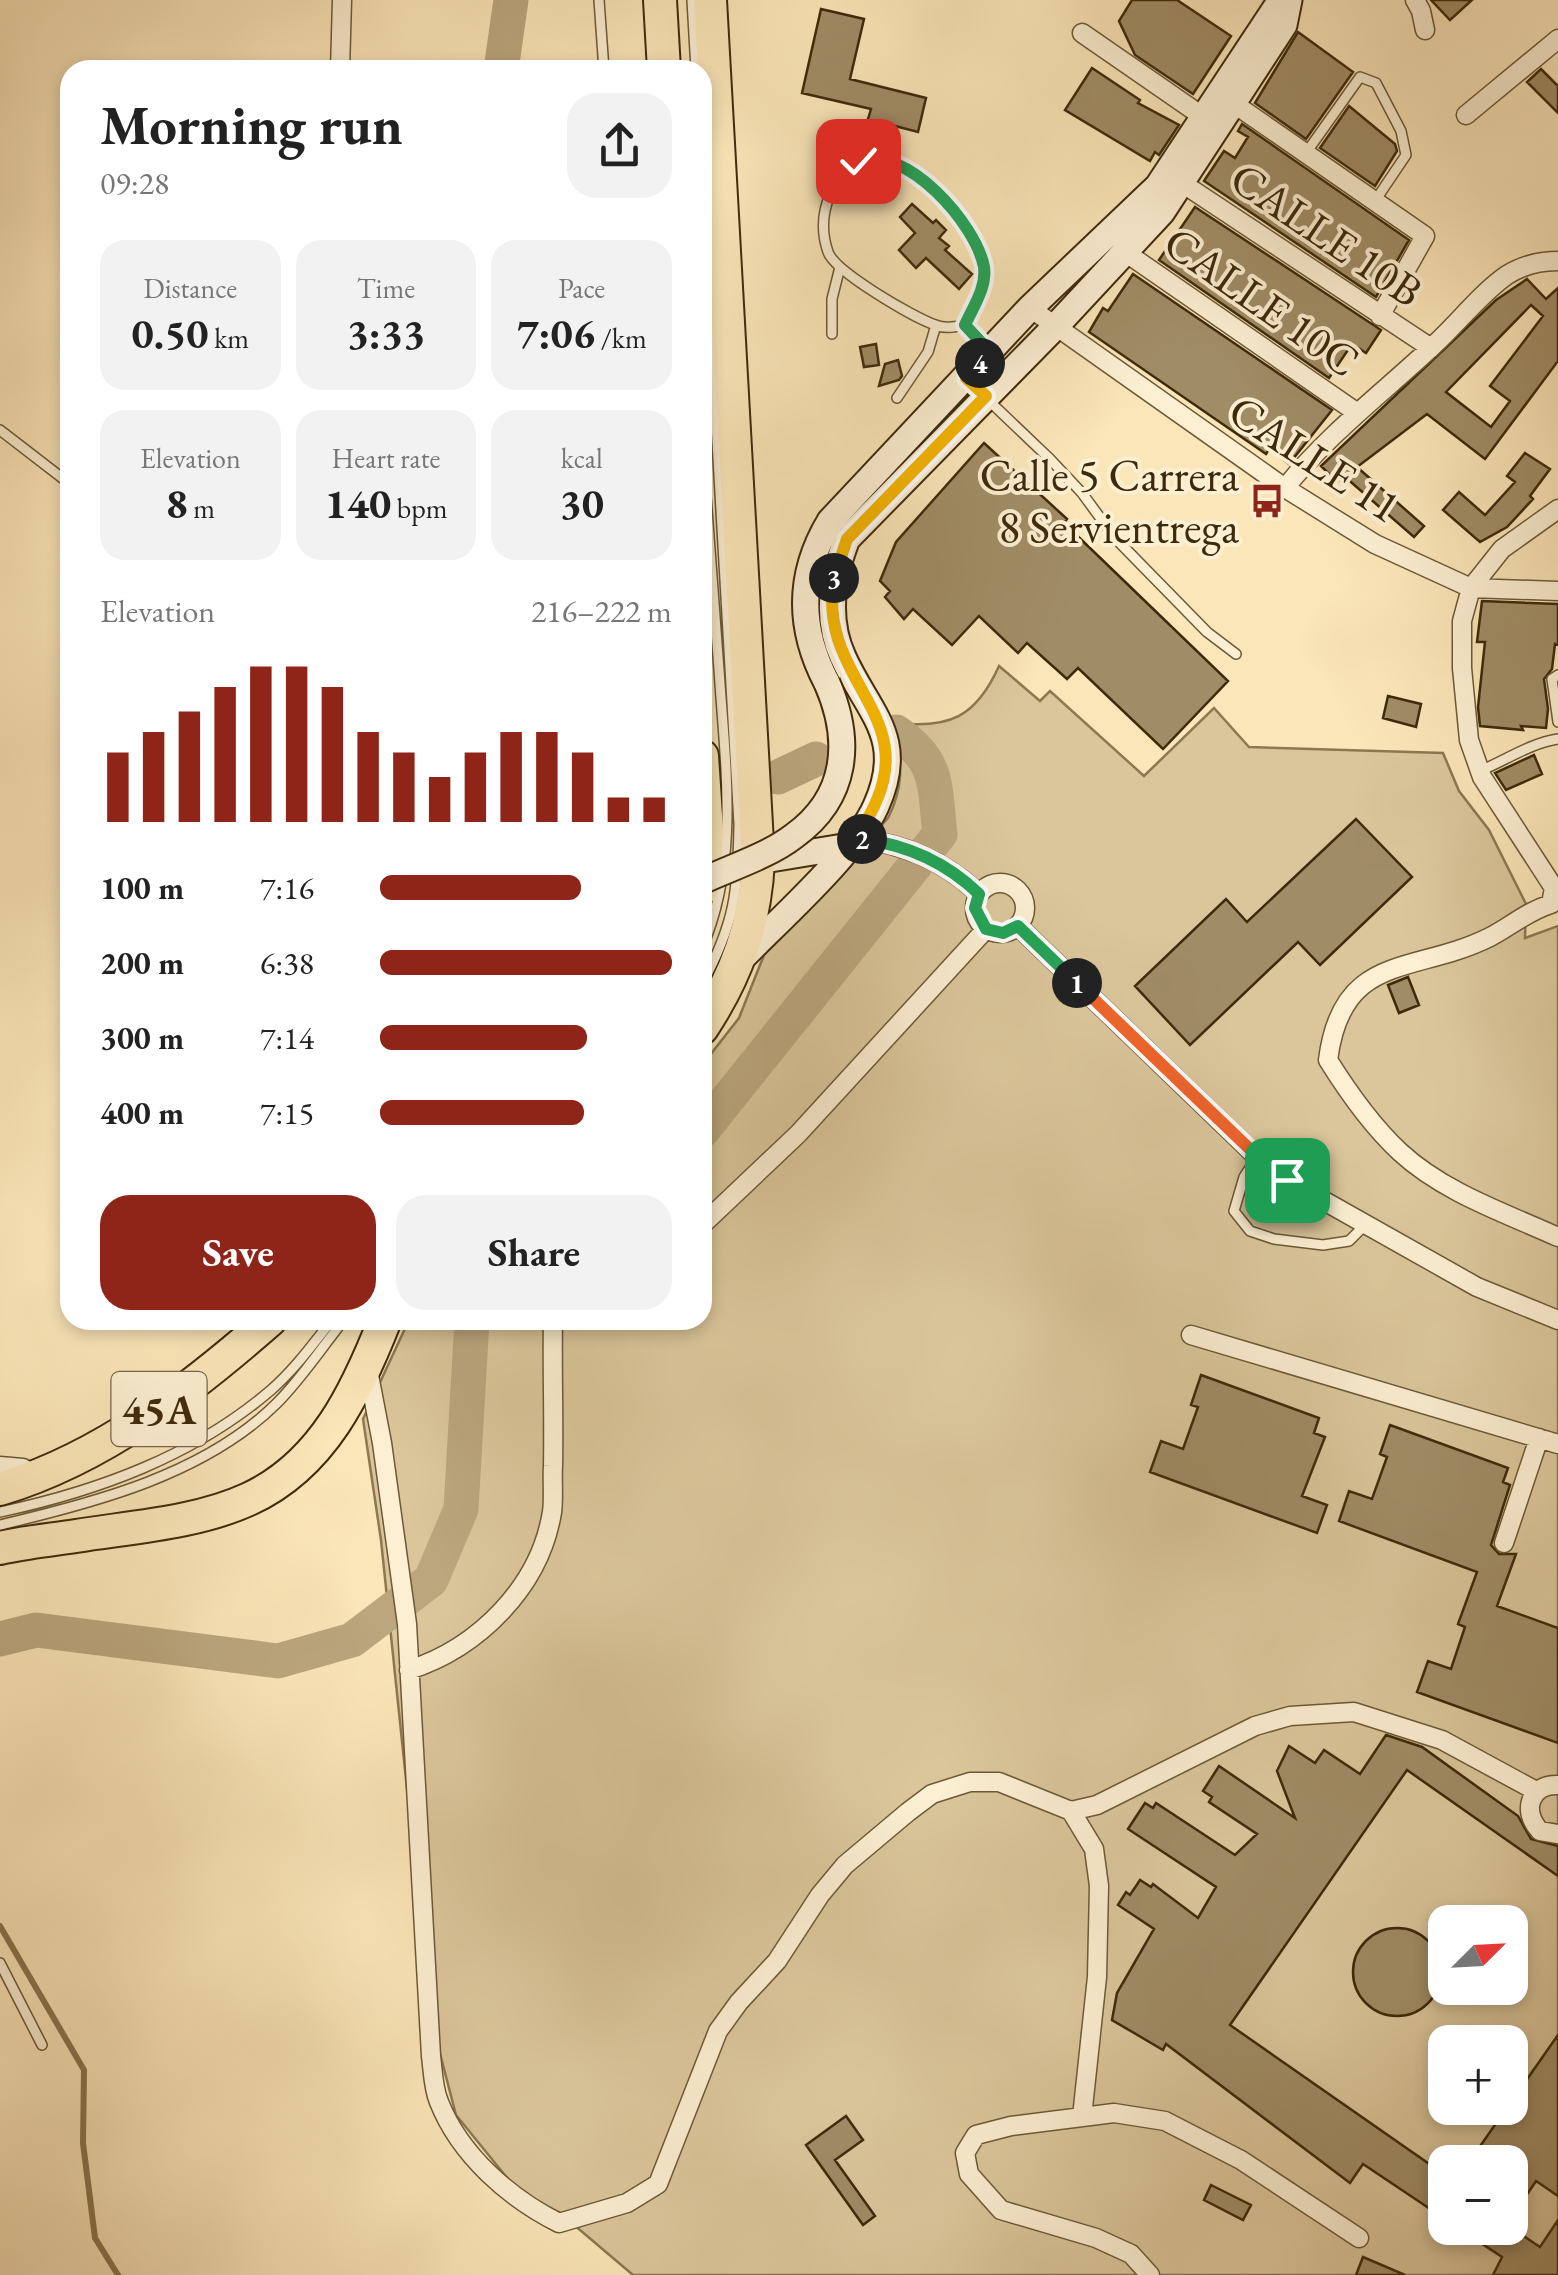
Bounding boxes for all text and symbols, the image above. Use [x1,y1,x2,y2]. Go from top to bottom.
text: Morning run [100,89,403,160]
button: share [567,93,672,198]
pin [816,119,901,204]
icon: check [831,134,886,189]
street label: CALLE 10B [1220,149,1434,319]
text: 09:28 [100,162,169,204]
street label: CALLE 10C [1153,213,1371,389]
text: Distance [144,270,237,306]
text: Time [357,270,415,306]
text: Pace [558,270,605,306]
text: 0.50 [132,306,209,361]
text: 3:33 [347,306,425,361]
text: 7:06 [517,306,595,361]
text: km [209,320,249,356]
text: /km [595,320,647,356]
pin: 4 [955,338,1005,388]
text: 4 [973,345,987,381]
street label: CALLE 11 [1218,381,1412,535]
text: Elevation [140,440,241,476]
text: Heart rate [332,440,440,476]
text: kcal [561,440,603,476]
place label: Calle 5 Carrera 8 Servientrega [980,446,1239,556]
text: 8 [166,476,188,531]
text: 140 [324,476,391,531]
text: 30 [559,476,604,531]
bus stop icon: Calle 5 Carrera 8 Servientrega [1248,482,1286,520]
text: m [188,490,215,526]
text: bpm [391,490,447,526]
pin: 3 [809,553,859,603]
text: 3 [827,560,841,596]
text: Elevation [100,590,215,632]
text: 216–222 m [531,590,672,632]
pin: 2 [837,814,887,864]
text: 2 [855,821,869,857]
text: 100 m [100,867,184,909]
text: 7:16 [260,867,314,909]
text: 200 m [100,942,184,984]
text: 6:38 [260,942,314,984]
pin: 1 [1052,958,1102,1008]
text: 1 [1070,965,1084,1001]
text: 300 m [100,1017,184,1059]
text: 7:14 [260,1017,314,1059]
text: 400 m [100,1092,184,1134]
text: 7:15 [260,1092,314,1134]
pin [1245,1138,1330,1223]
icon: arrive [1260,1153,1315,1208]
button: Save [100,1195,376,1310]
button: Share [396,1195,672,1310]
road number: 45A [112,1372,206,1446]
north arrow [1428,1905,1528,2005]
map controls [1428,1905,1528,2245]
button: + [1428,2025,1528,2125]
button: − [1428,2145,1528,2245]

